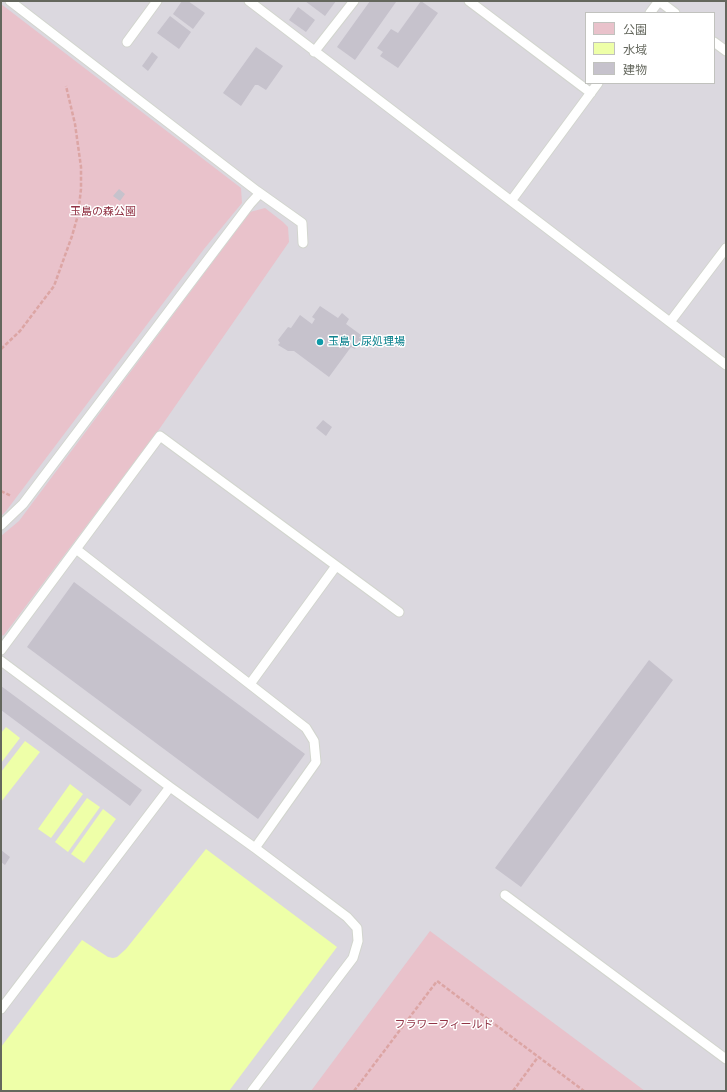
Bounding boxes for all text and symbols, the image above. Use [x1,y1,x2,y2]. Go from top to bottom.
legend [585,12,715,84]
text: 公園 [623,22,647,37]
text: 水域 [623,42,647,57]
text: 建物 [623,62,647,77]
park label: 玉島の森公園 [70,205,136,219]
place label: 玉島し尿処理場 [328,335,405,349]
marker: 玉島し尿処理場 [315,337,325,347]
park label: フラワーフィールド [395,1018,493,1032]

